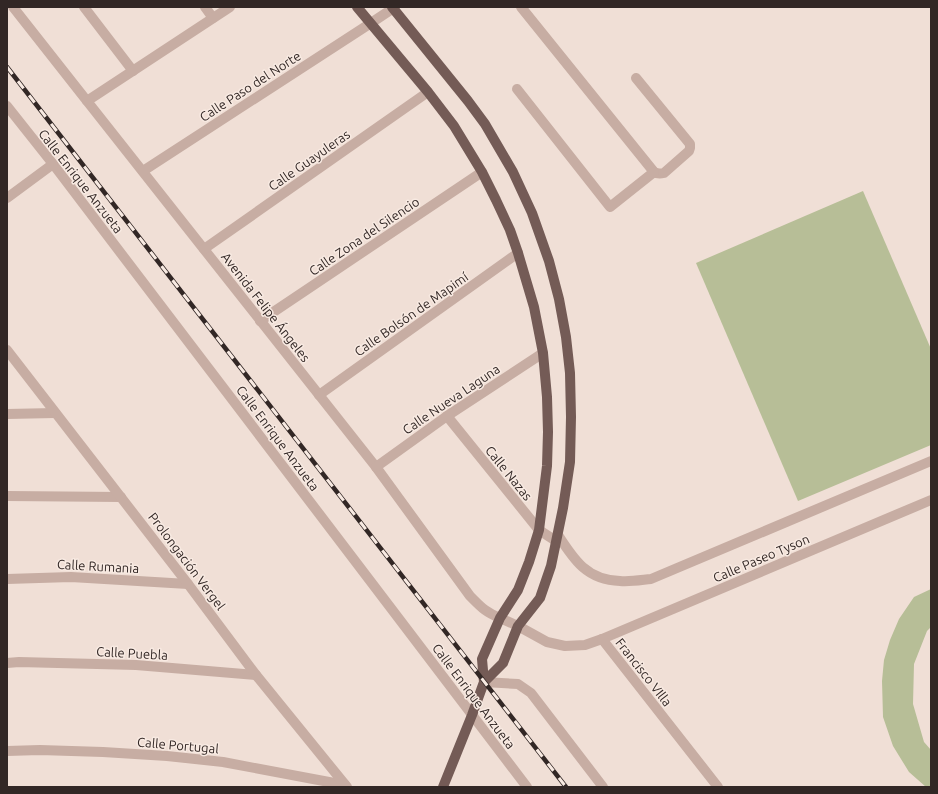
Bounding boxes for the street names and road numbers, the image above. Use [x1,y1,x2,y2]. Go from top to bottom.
street label: Calle Paso del Norte [197,48,303,124]
street label: Calle Enrique Anzueta [36,126,126,236]
street label: Calle Guayuleras [266,127,353,193]
street label: Calle Zona del Silencio [306,194,422,278]
street label: Avenida Felipe Ángeles [219,249,314,365]
street label: Calle Bolsón de Mapimí [352,269,471,359]
street label: Calle Nueva Laguna [400,361,502,437]
street label: Calle Enrique Anzueta [234,383,322,493]
street label: Calle Nazas [483,443,535,503]
street label: Prolongación Vergel [146,510,228,613]
street label: Calle Paseo Tyson [711,531,811,585]
street label: Calle Rumania [57,557,139,575]
street label: Francisco VIlla [613,635,675,709]
street label: Calle Enrique Anzueta [430,641,518,751]
street label: Calle Puebla [96,644,168,662]
street label: Calle Portugal [137,734,220,756]

